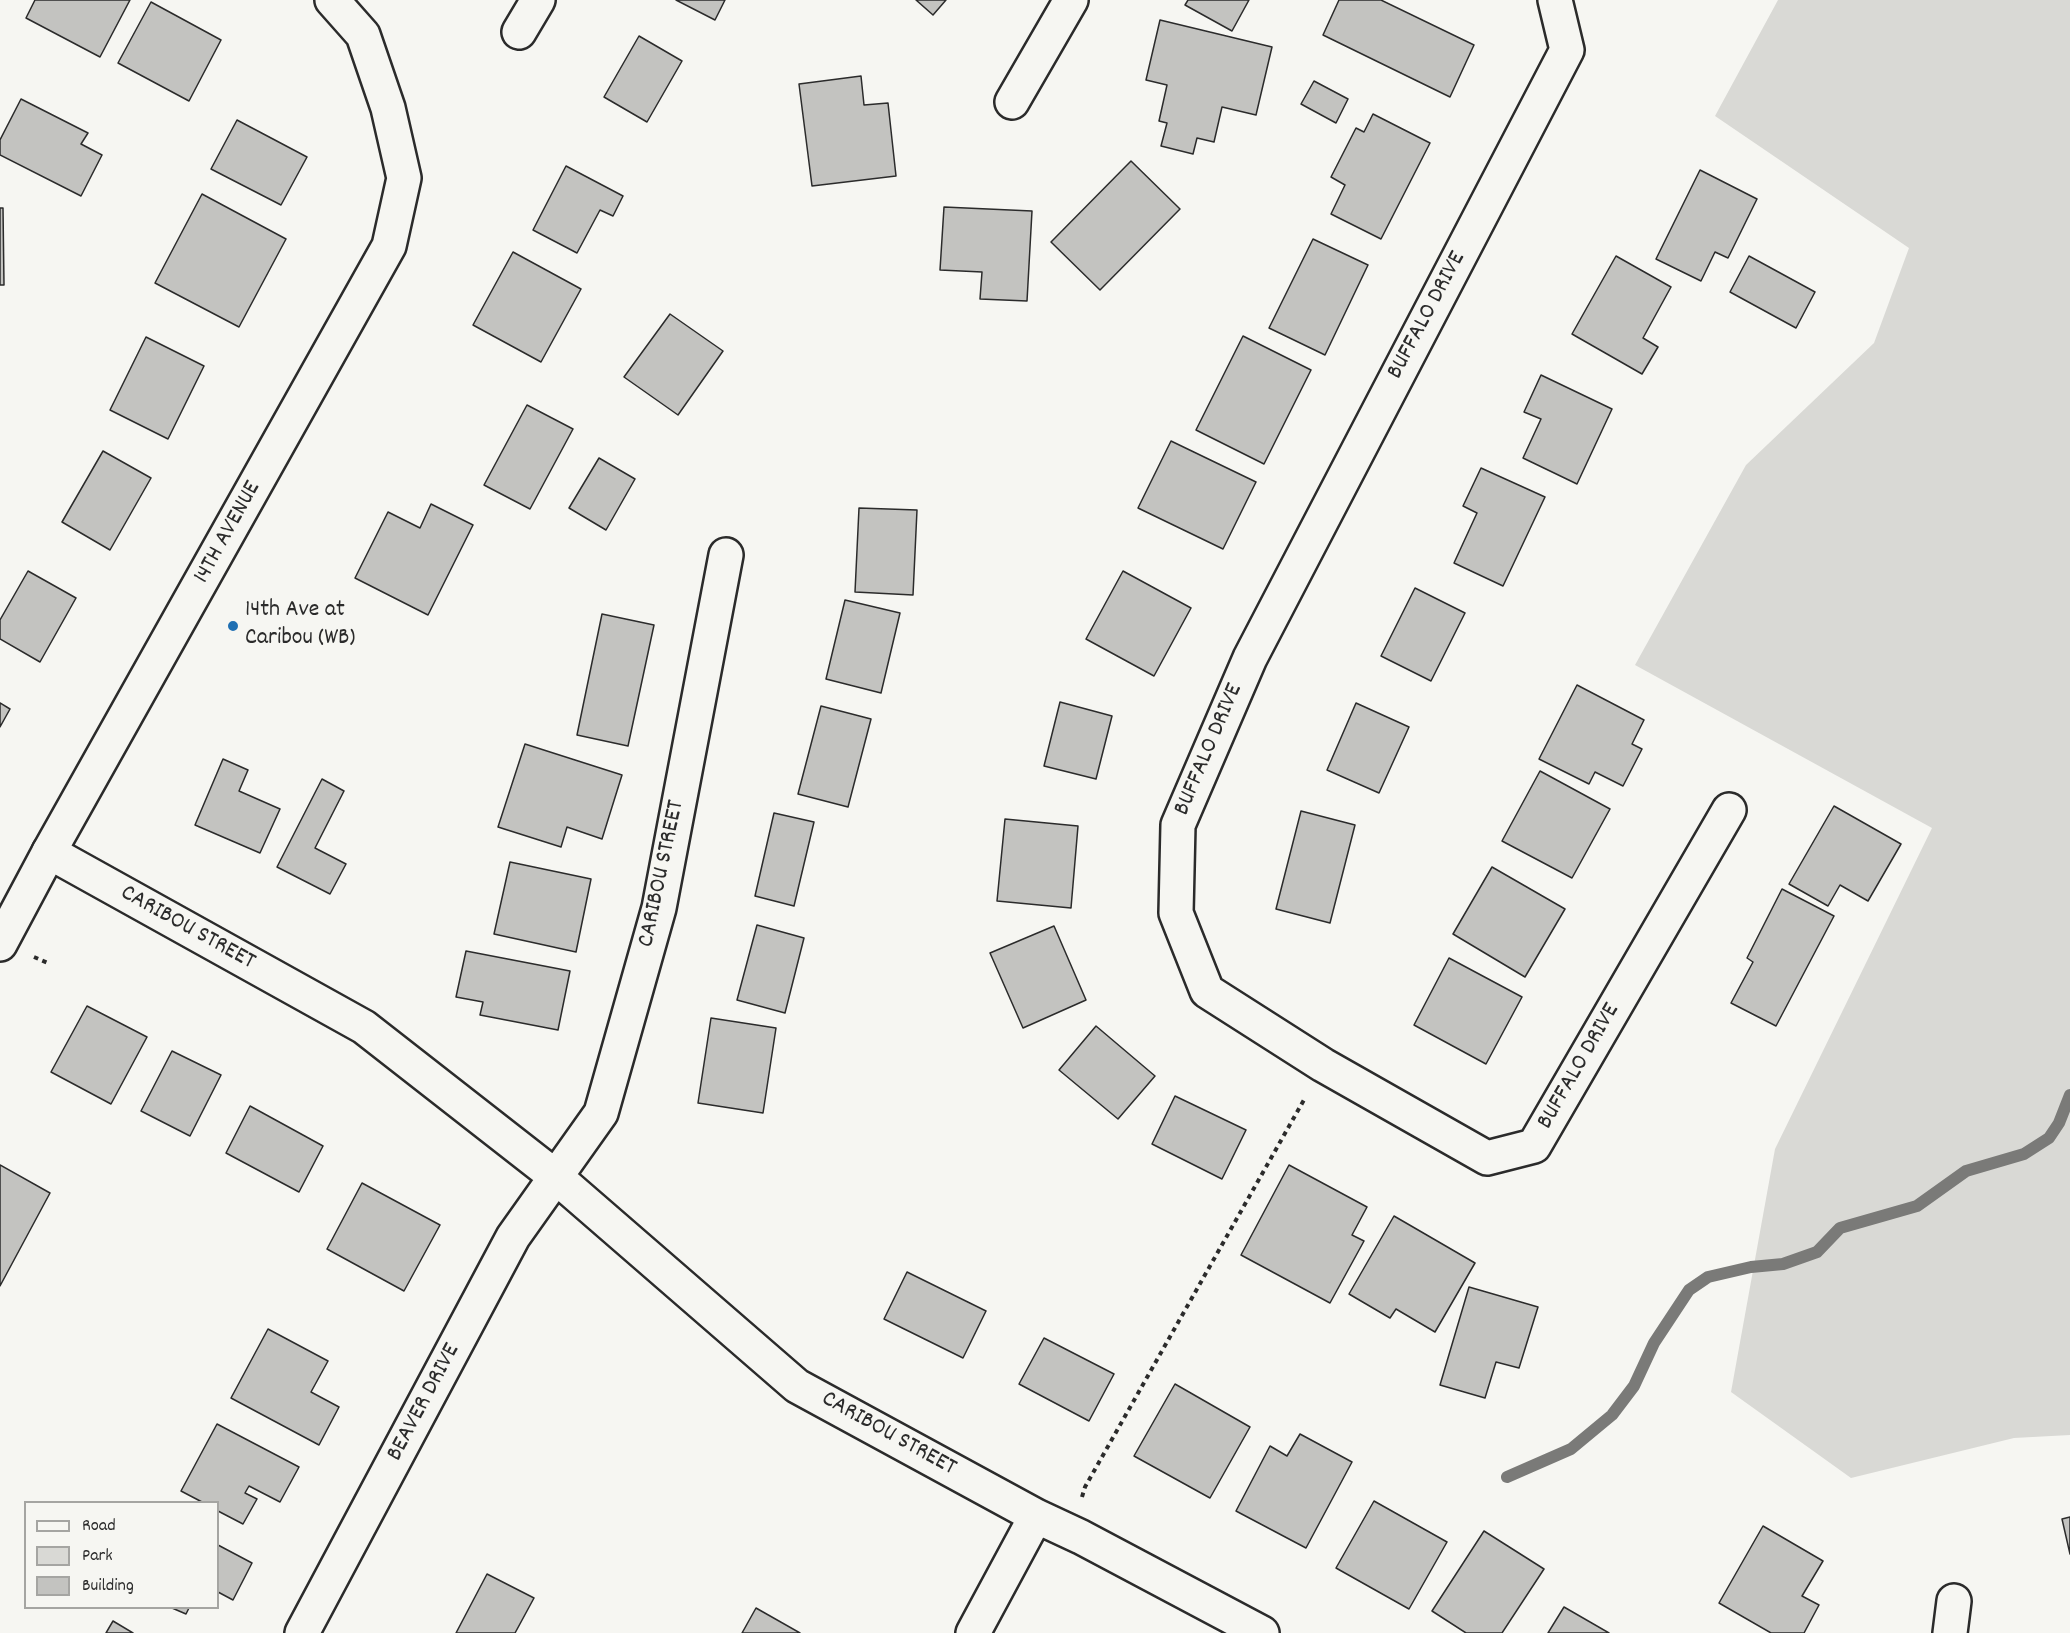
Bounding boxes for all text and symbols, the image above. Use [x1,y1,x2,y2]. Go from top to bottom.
street label: BUFFALO DRIVE [1382,247,1474,385]
street label: 14TH AVENUE [189,477,269,589]
place label: 14th Ave at Caribou (WB) [245,598,355,654]
marker: 14th Ave at Caribou (WB) [226,619,240,633]
street label: BUFFALO DRIVE [1169,680,1251,820]
street label: CARIBOU STREET [633,798,693,950]
street label: CARIBOU STREET [115,880,259,978]
street label: BUFFALO DRIVE [1532,999,1628,1135]
street label: BEAVER DRIVE [382,1339,468,1467]
street label: CARIBOU STREET [816,1386,960,1484]
legend [24,1501,219,1609]
text: Road [82,1514,116,1539]
text: Park [82,1544,113,1569]
text: Building [82,1574,134,1599]

